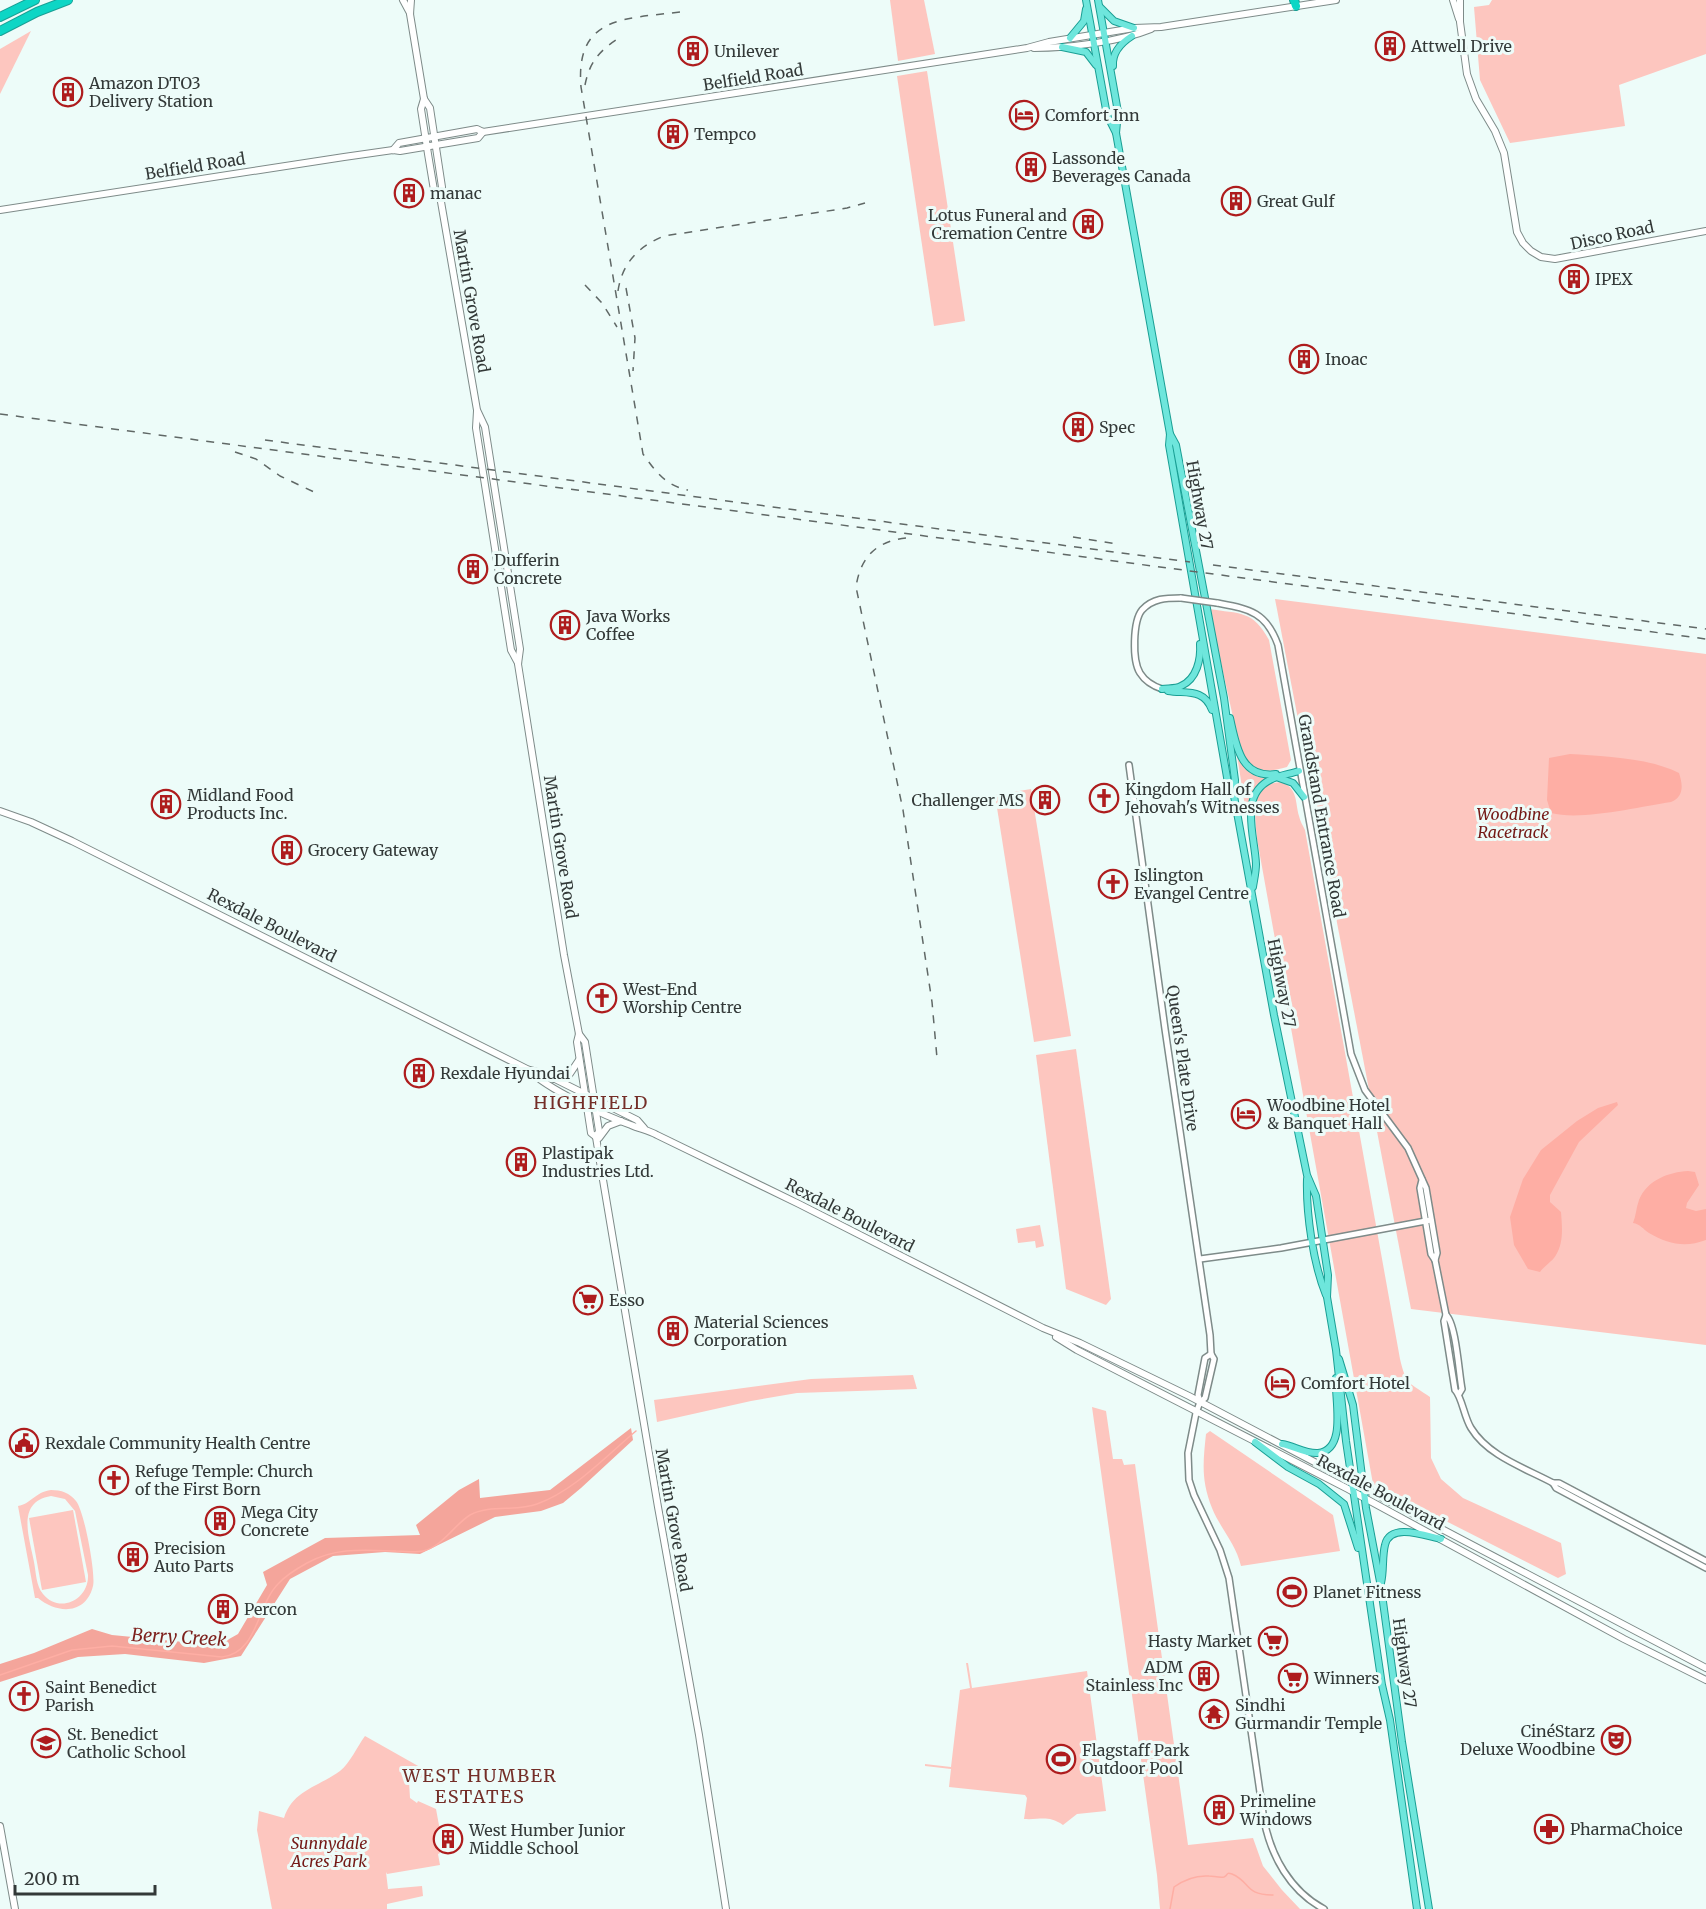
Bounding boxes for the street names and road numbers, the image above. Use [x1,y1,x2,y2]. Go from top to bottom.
street label: Belfield Road [701,59,805,95]
street label: Belfield Road [143,148,247,184]
street label: Disco Road [1568,216,1656,254]
street label: Martin Grove Road [450,228,494,374]
street label: Highway 27 [1182,459,1218,551]
street label: Grandstand Entrance Road [1294,713,1350,920]
street label: Martin Grove Road [540,774,582,920]
street label: Rexdale Boulevard [204,884,340,966]
street label: Highway 27 [1264,937,1300,1029]
street label: Queen's Plate Drive [1163,984,1203,1132]
street label: Rexdale Boulevard [782,1174,918,1256]
street label: Martin Grove Road [652,1447,696,1593]
street label: Rexdale Boulevard [1314,1450,1449,1534]
street label: Highway 27 [1389,1617,1421,1709]

